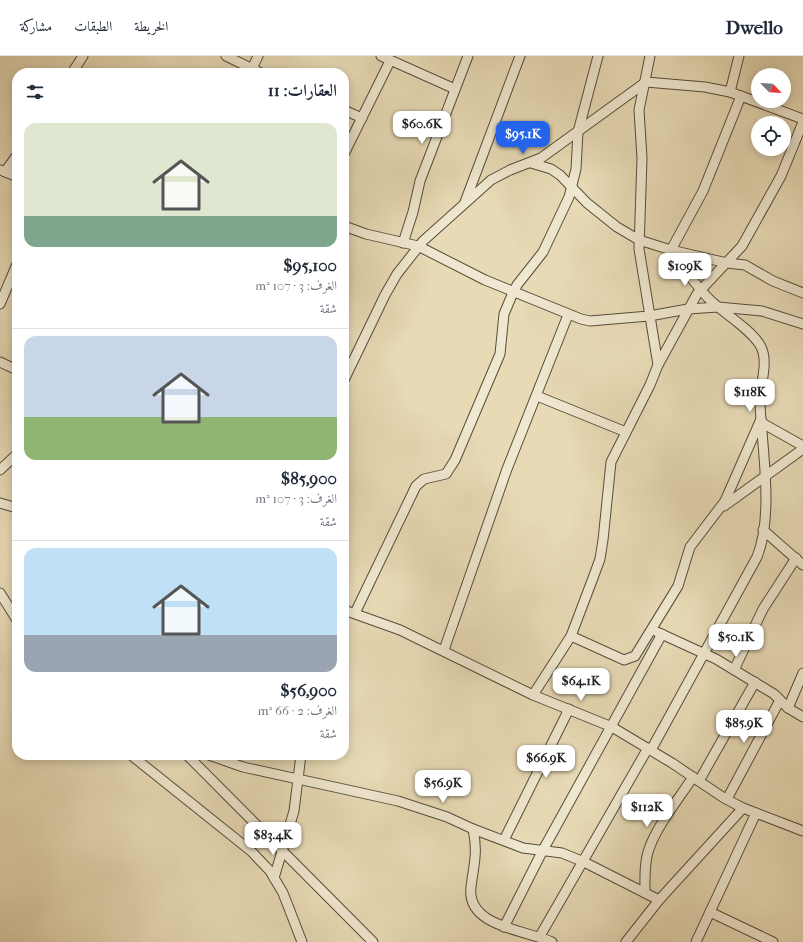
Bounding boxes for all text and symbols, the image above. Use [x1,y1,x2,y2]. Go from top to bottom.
text: Dwello [725,17,783,39]
text: مشاركة [20,18,52,35]
text: الطبقات [74,18,112,35]
text: الخريطة [134,18,168,35]
north arrow [751,68,791,108]
map controls [751,68,791,156]
text: العقارات: 11 [268,80,337,100]
icon: filters [24,81,46,103]
pin: $60.6K [389,111,455,145]
text: $60.6K [402,116,442,131]
button: locate [751,116,791,156]
pin: $95.1K [490,121,556,155]
text: $95.1K [505,126,541,141]
icon: home [145,149,217,221]
pin: $109K [657,253,713,287]
text: $95,100 [283,255,337,275]
text: $109K [667,258,703,273]
text: الغرف: 3 · 107 m² [255,278,337,293]
text: شقة [320,301,337,316]
icon: home [145,362,217,434]
pin: $118K [722,379,778,413]
text: $118K [734,384,766,399]
text: $85,900 [281,468,337,488]
text: الغرف: 3 · 107 m² [255,491,337,506]
text: شقة [320,514,337,529]
icon: home [145,574,217,646]
pin: $50.1K [703,624,769,658]
text: $50.1K [718,629,754,644]
pin: $64.1K [548,668,614,702]
text: $64.1K [562,673,600,688]
text: $56,900 [280,680,337,700]
text: الغرف: 2 · 66 m² [258,703,337,718]
pin: $85.9K [711,710,777,744]
text: $85.9K [725,715,763,730]
text: شقة [320,726,337,741]
pin: $66.9K [513,745,579,779]
text: $66.9K [526,750,566,765]
pin: $56.9K [410,770,476,804]
text: $56.9K [424,775,462,790]
pin: $112K [619,794,675,828]
text: $112K [631,799,663,814]
pin: $83.4K [240,822,306,856]
text: $83.4K [254,827,292,842]

